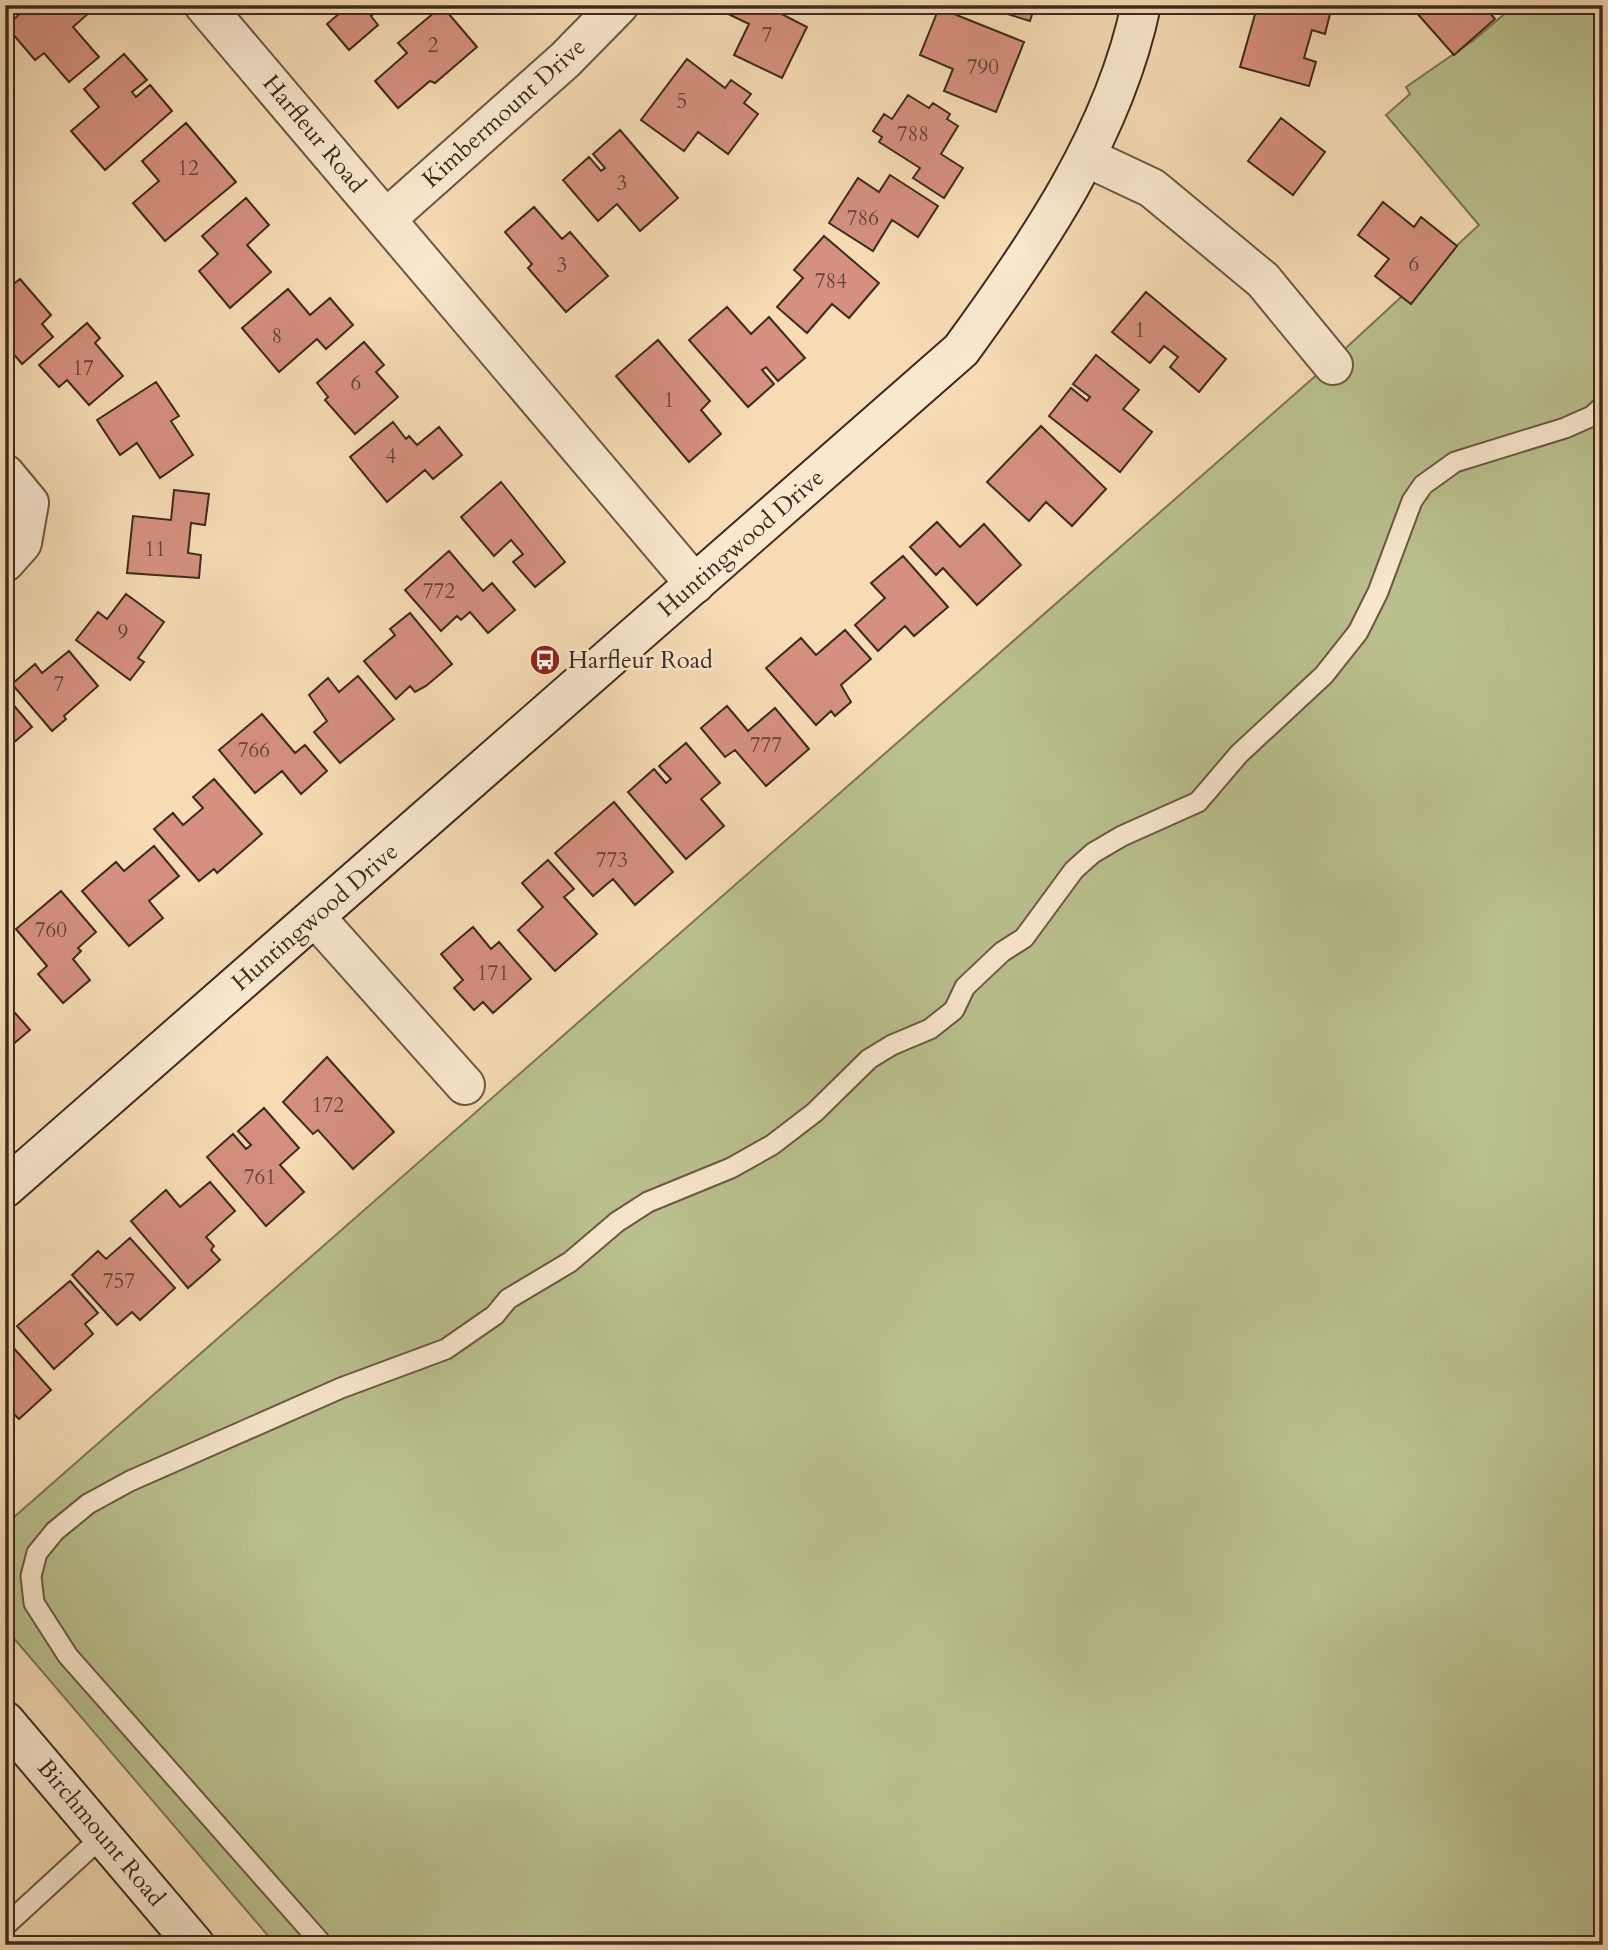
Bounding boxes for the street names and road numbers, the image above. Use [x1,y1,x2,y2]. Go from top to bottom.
street label: Kimbermount Drive [415,31,593,195]
street label: Harfleur Road [255,68,373,200]
street label: Huntingwood Drive [651,461,831,625]
street label: Huntingwood Drive [225,835,405,999]
street label: Birchmount Road [30,1752,173,1914]

